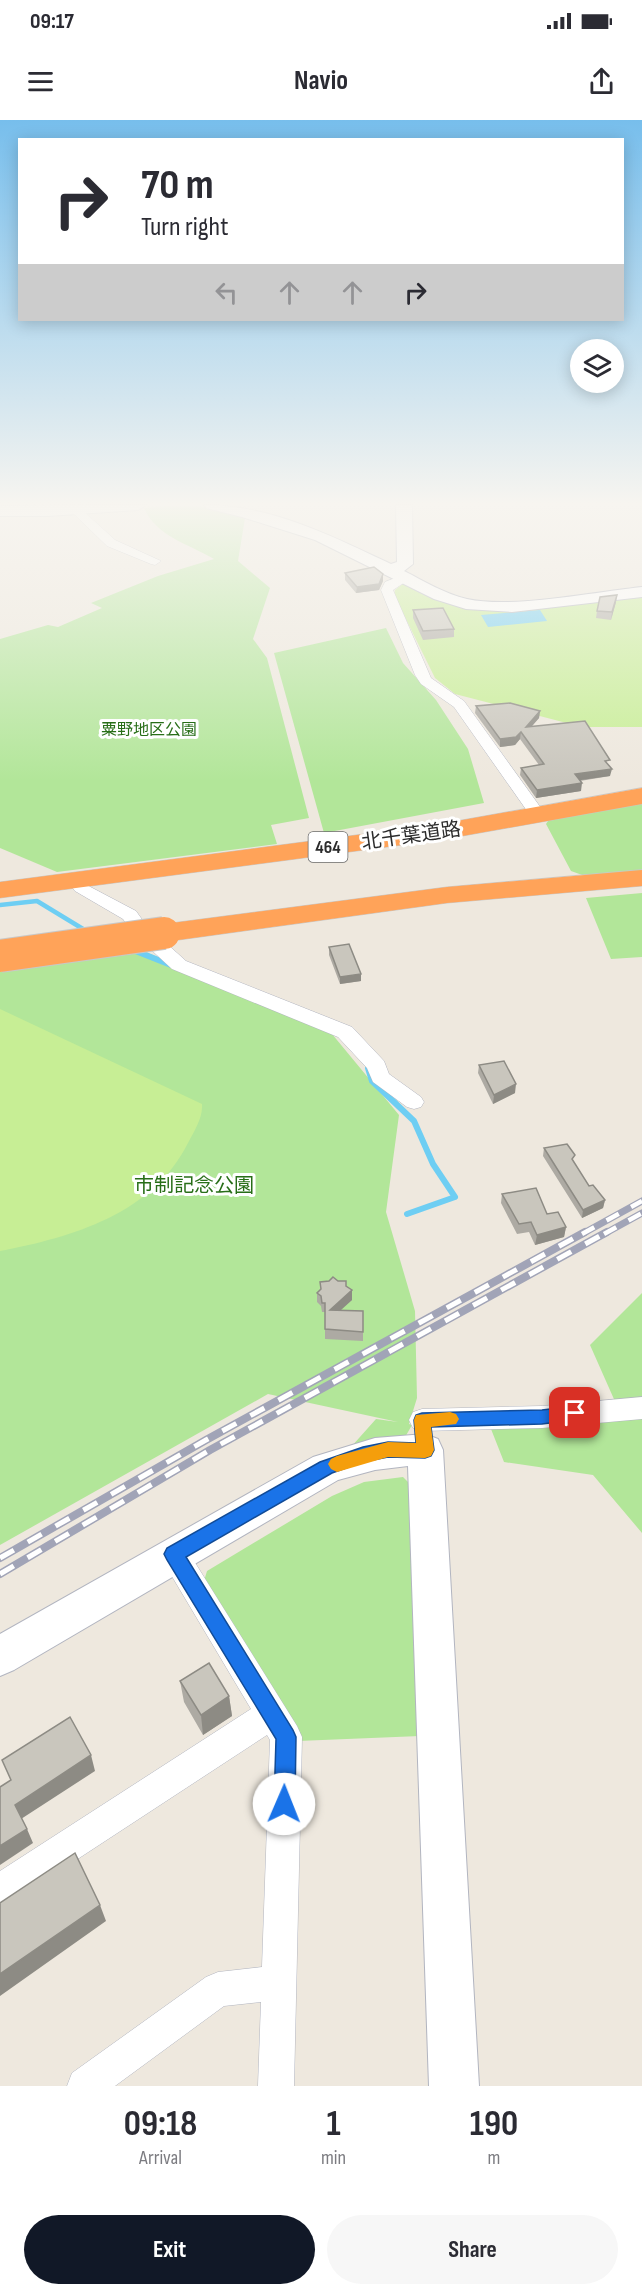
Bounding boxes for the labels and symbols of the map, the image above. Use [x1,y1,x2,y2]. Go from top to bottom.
park label: 粟野地区公園 [101,721,197,740]
street label: 北千葉道路 [360,817,462,855]
road number: 464 [308,832,348,862]
park label: 市制記念公園 [134,1174,254,1198]
pin [549,1387,600,1438]
position arrow [252,1772,316,1836]

